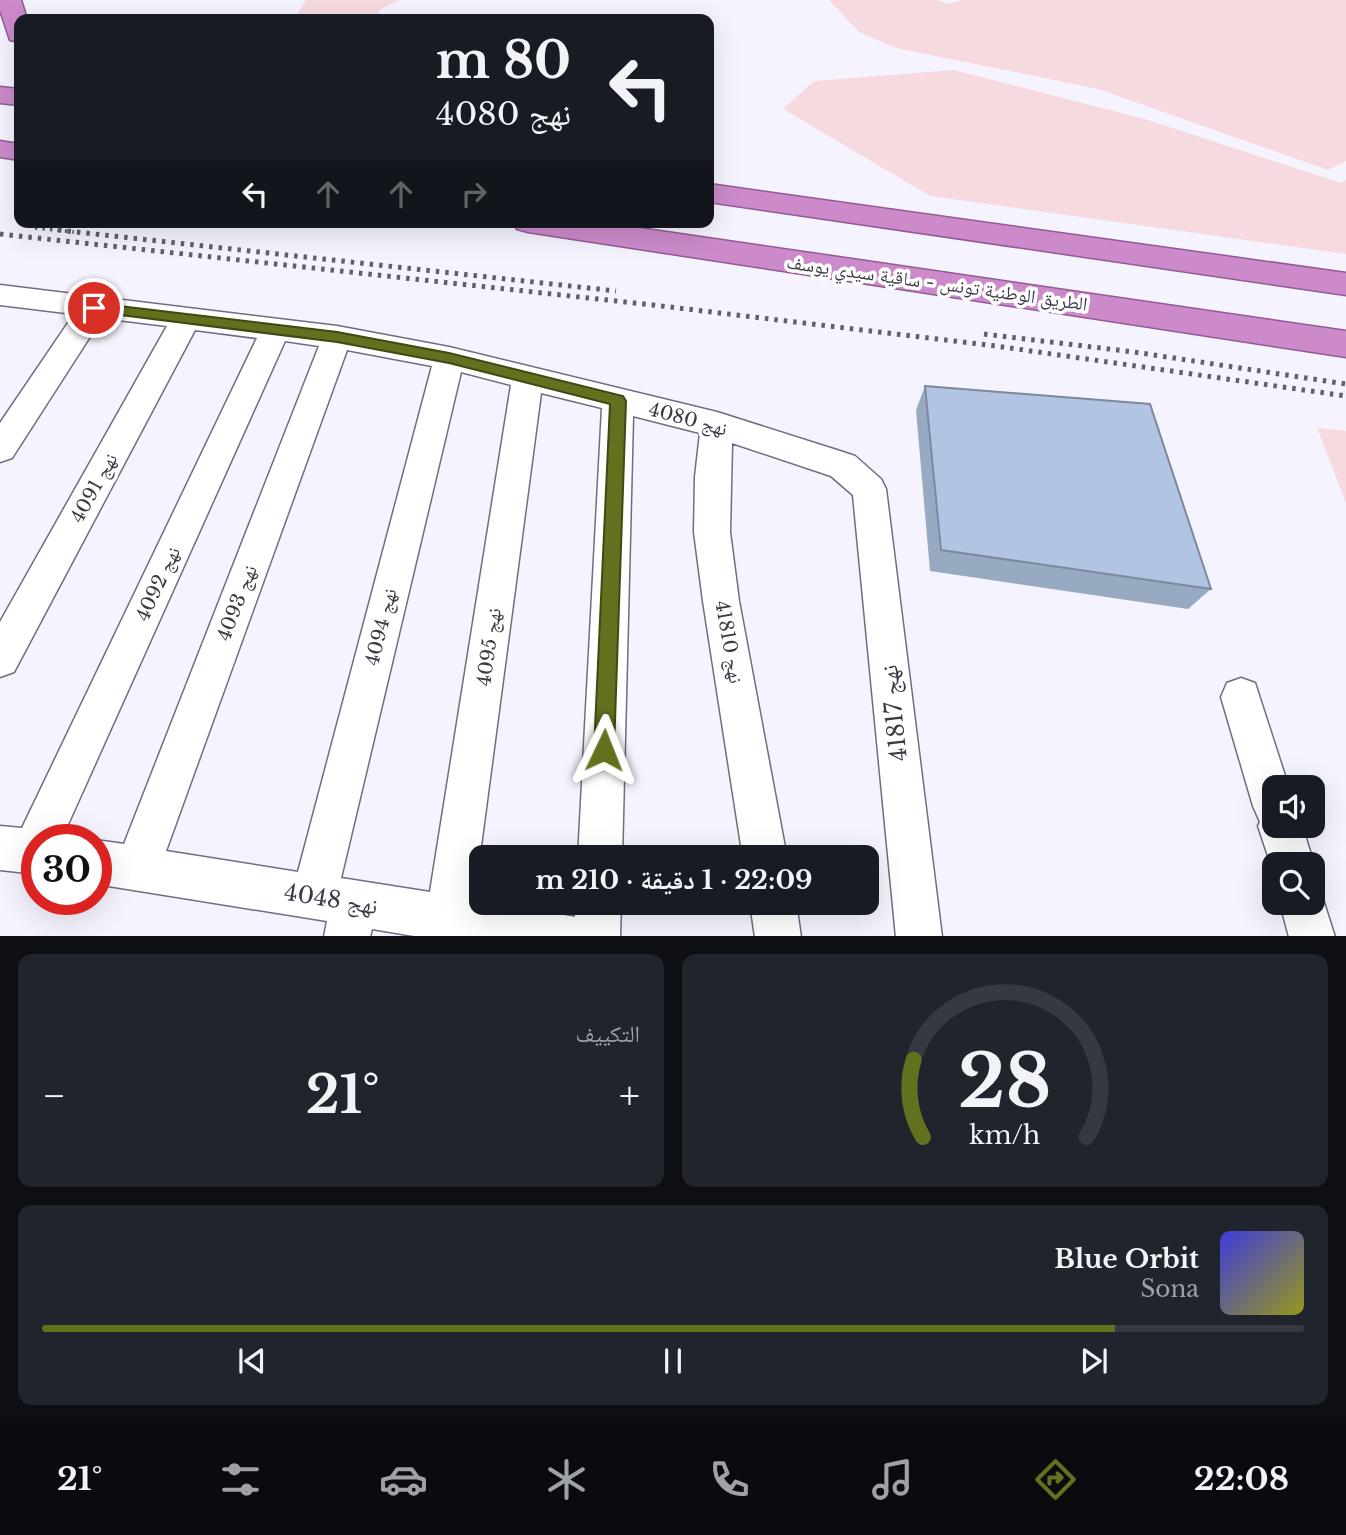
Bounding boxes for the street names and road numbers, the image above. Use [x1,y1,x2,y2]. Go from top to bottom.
street label: الطريق الوطنية تونس - ساقية سيدي يوسف [785,250,1089,319]
street label: نهج 4080 [646,397,730,441]
street label: نهج 4091 [66,449,123,527]
street label: نهج 4092 [131,543,186,625]
street label: نهج 4093 [212,562,263,644]
street label: نهج 4094 [360,586,403,668]
street label: نهج 41810 [709,599,748,685]
street label: نهج 4095 [472,607,507,687]
street label: نهج 41817 [875,663,914,762]
street label: نهج 4048 [282,878,380,921]

